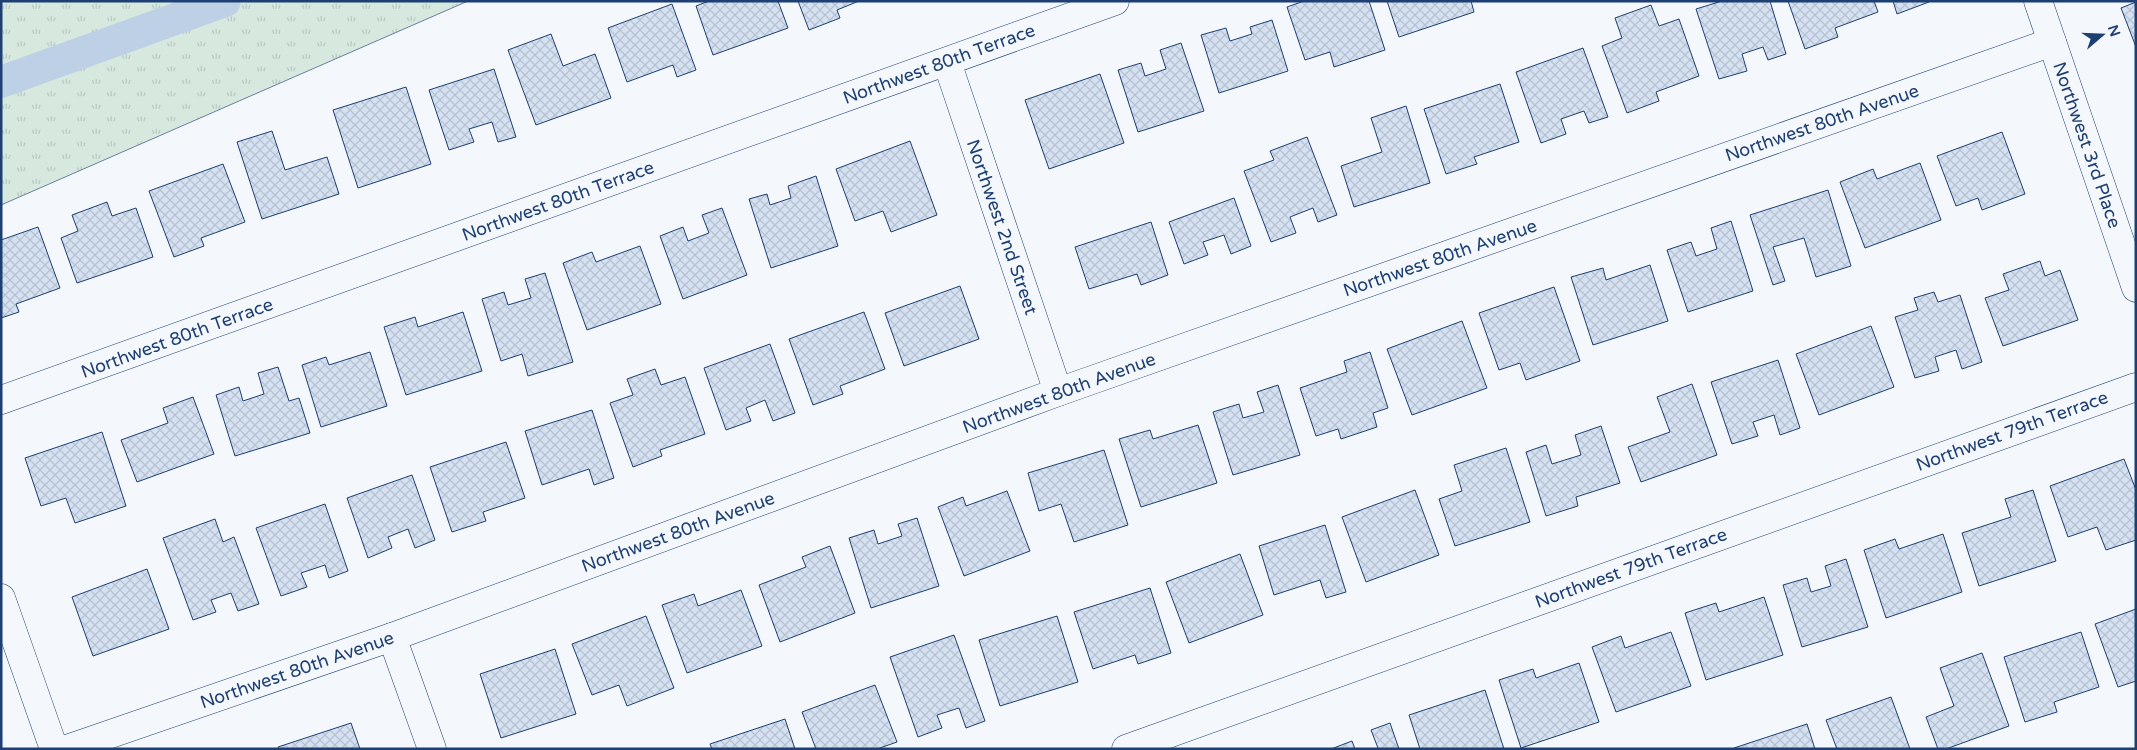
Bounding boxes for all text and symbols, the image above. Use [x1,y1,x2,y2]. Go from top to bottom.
north arrow [2077,10,2127,60]
street label: Northwest 80th Terrace [840,19,1038,109]
text: N [2104,23,2124,39]
street label: Northwest 3rd Place [2048,59,2126,231]
street label: Northwest 80th Avenue [1722,79,1922,167]
street label: Northwest 2nd Street [962,136,1042,318]
street label: Northwest 80th Terrace [459,156,657,246]
street label: Northwest 80th Avenue [1340,214,1540,302]
street label: Northwest 80th Terrace [78,293,276,383]
street label: Northwest 80th Avenue [960,348,1158,438]
street label: Northwest 79th Terrace [1913,386,2111,476]
street label: Northwest 80th Avenue [579,487,777,577]
street label: Northwest 79th Terrace [1532,523,1730,613]
street label: Northwest 80th Avenue [197,626,397,714]

